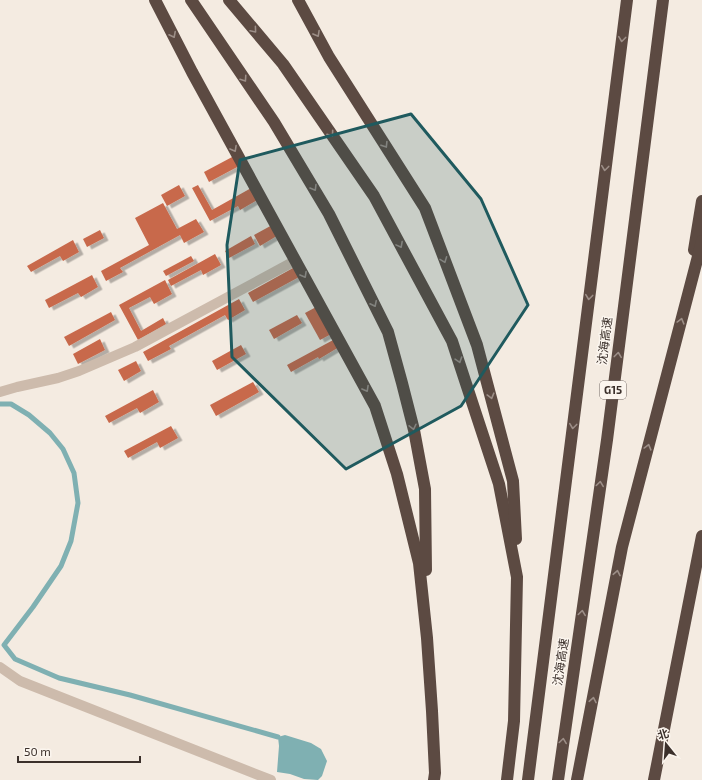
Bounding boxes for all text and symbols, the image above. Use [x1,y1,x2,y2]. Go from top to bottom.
one-way arrow [250,25,257,33]
one-way arrow [168,30,176,38]
one-way arrow [312,30,319,37]
one-way arrow [618,36,627,42]
one-way arrow [239,74,246,81]
one-way arrow [326,130,333,137]
one-way arrow [380,141,387,148]
one-way arrow [230,145,237,152]
one-way arrow [601,165,610,171]
one-way arrow [309,184,317,191]
one-way arrow [395,240,403,248]
one-way arrow [440,256,448,263]
one-way arrow [299,271,306,279]
one-way arrow [585,294,594,300]
one-way arrow [369,299,377,307]
street label: 沈海高速 [594,316,614,366]
one-way arrow [676,318,685,325]
one-way arrow [613,352,622,358]
one-way arrow [454,357,462,364]
road number: G15 [600,381,626,399]
one-way arrow [361,385,369,393]
one-way arrow [486,393,494,399]
one-way arrow [569,423,578,429]
one-way arrow [409,424,417,430]
one-way arrow [643,443,652,450]
one-way arrow [595,481,604,487]
one-way arrow [612,570,621,576]
one-way arrow [577,610,586,616]
street label: 沈海高速 [550,637,570,687]
one-way arrow [588,697,596,704]
north arrow [646,724,686,764]
text: 北 [656,726,670,742]
scale bar [18,738,140,764]
one-way arrow [558,738,567,744]
text: 50 m [24,744,51,758]

